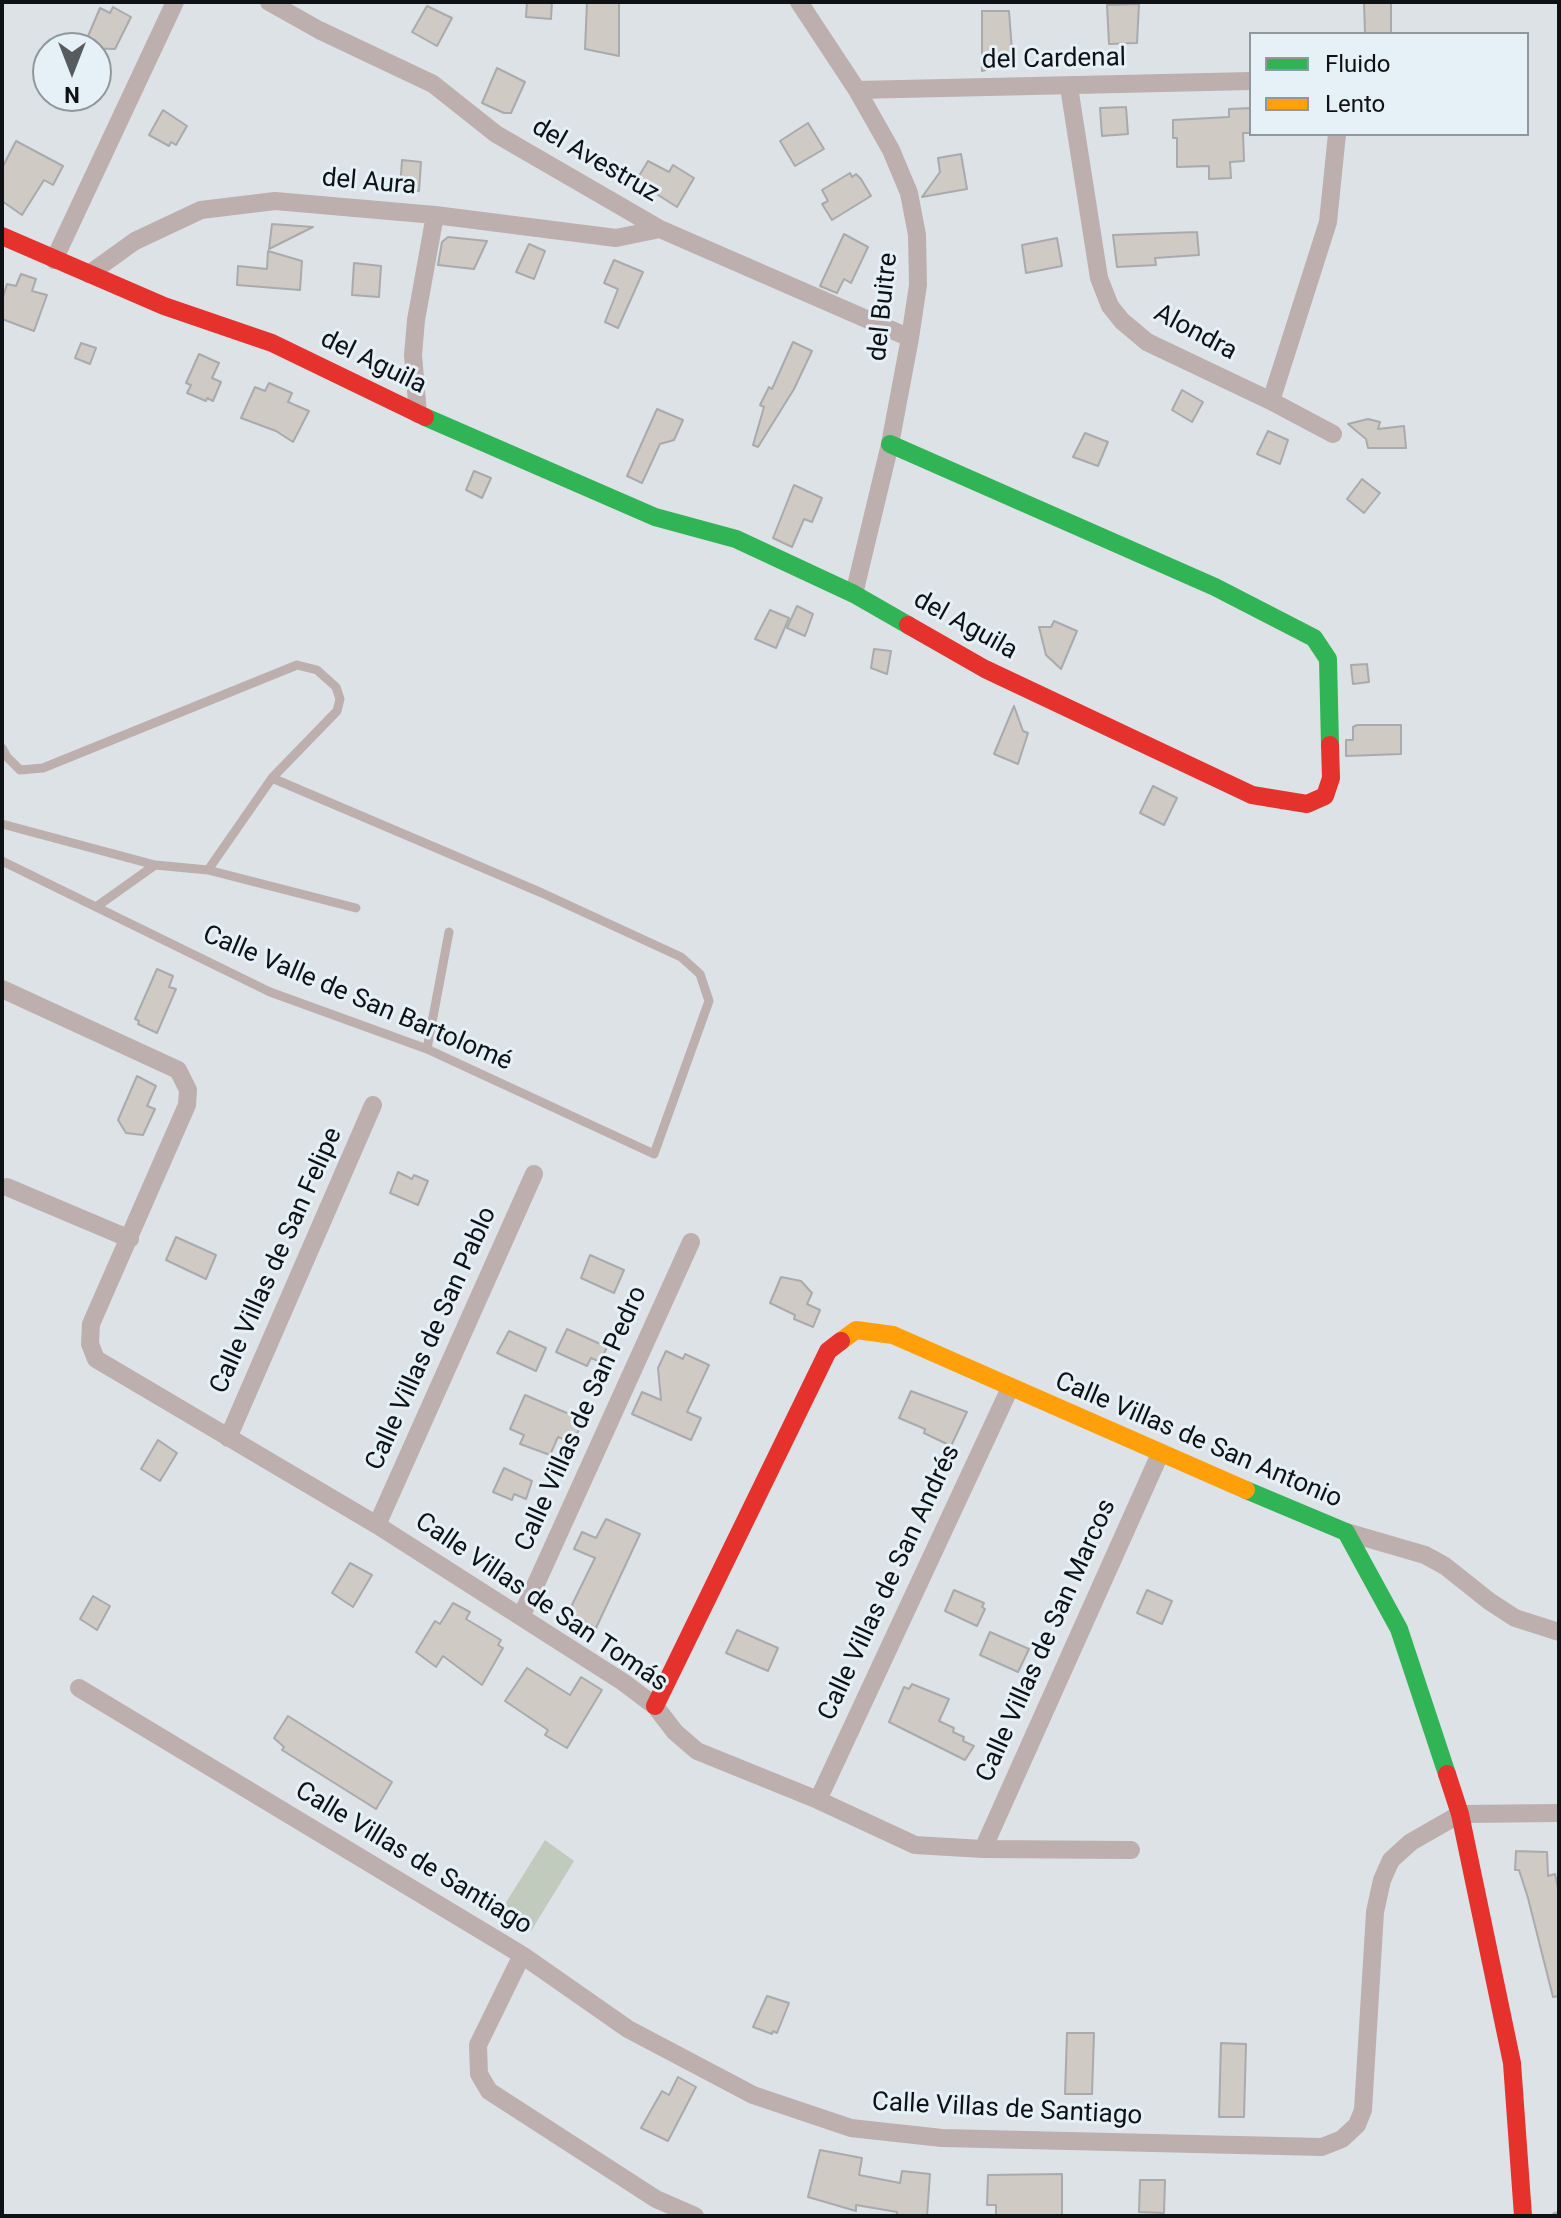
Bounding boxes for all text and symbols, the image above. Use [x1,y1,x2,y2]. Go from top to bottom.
north arrow [32,32,112,112]
legend [1249,32,1529,136]
street label: del Cardenal [982,43,1126,77]
text: Fluido [1325,50,1390,78]
text: N [64,82,80,107]
text: Lento [1325,90,1385,118]
street label: del Avestruz [526,112,664,210]
street label: del Aura [320,163,418,203]
street label: del Buitre [863,251,905,363]
street label: Alondra [1148,298,1242,368]
street label: del Aguila [315,324,431,402]
street label: del Aguila [908,585,1022,667]
street label: Calle Valle de San Bartolomé [198,920,516,1078]
street label: Calle Villas de San Felipe [204,1123,350,1399]
street label: Calle Villas de San Pablo [360,1203,504,1475]
street label: Calle Villas de San Pedro [509,1282,655,1556]
street label: Calle Villas de San Antonio [1050,1366,1346,1516]
street label: Calle Villas de San Andrés [812,1440,968,1726]
street label: Calle Villas de San Marcos [971,1495,1123,1787]
street label: Calle Villas de San Tomás [409,1507,673,1699]
street label: Calle Villas de Santiago [289,1776,537,1942]
street label: Calle Villas de Santiago [871,2087,1143,2133]

